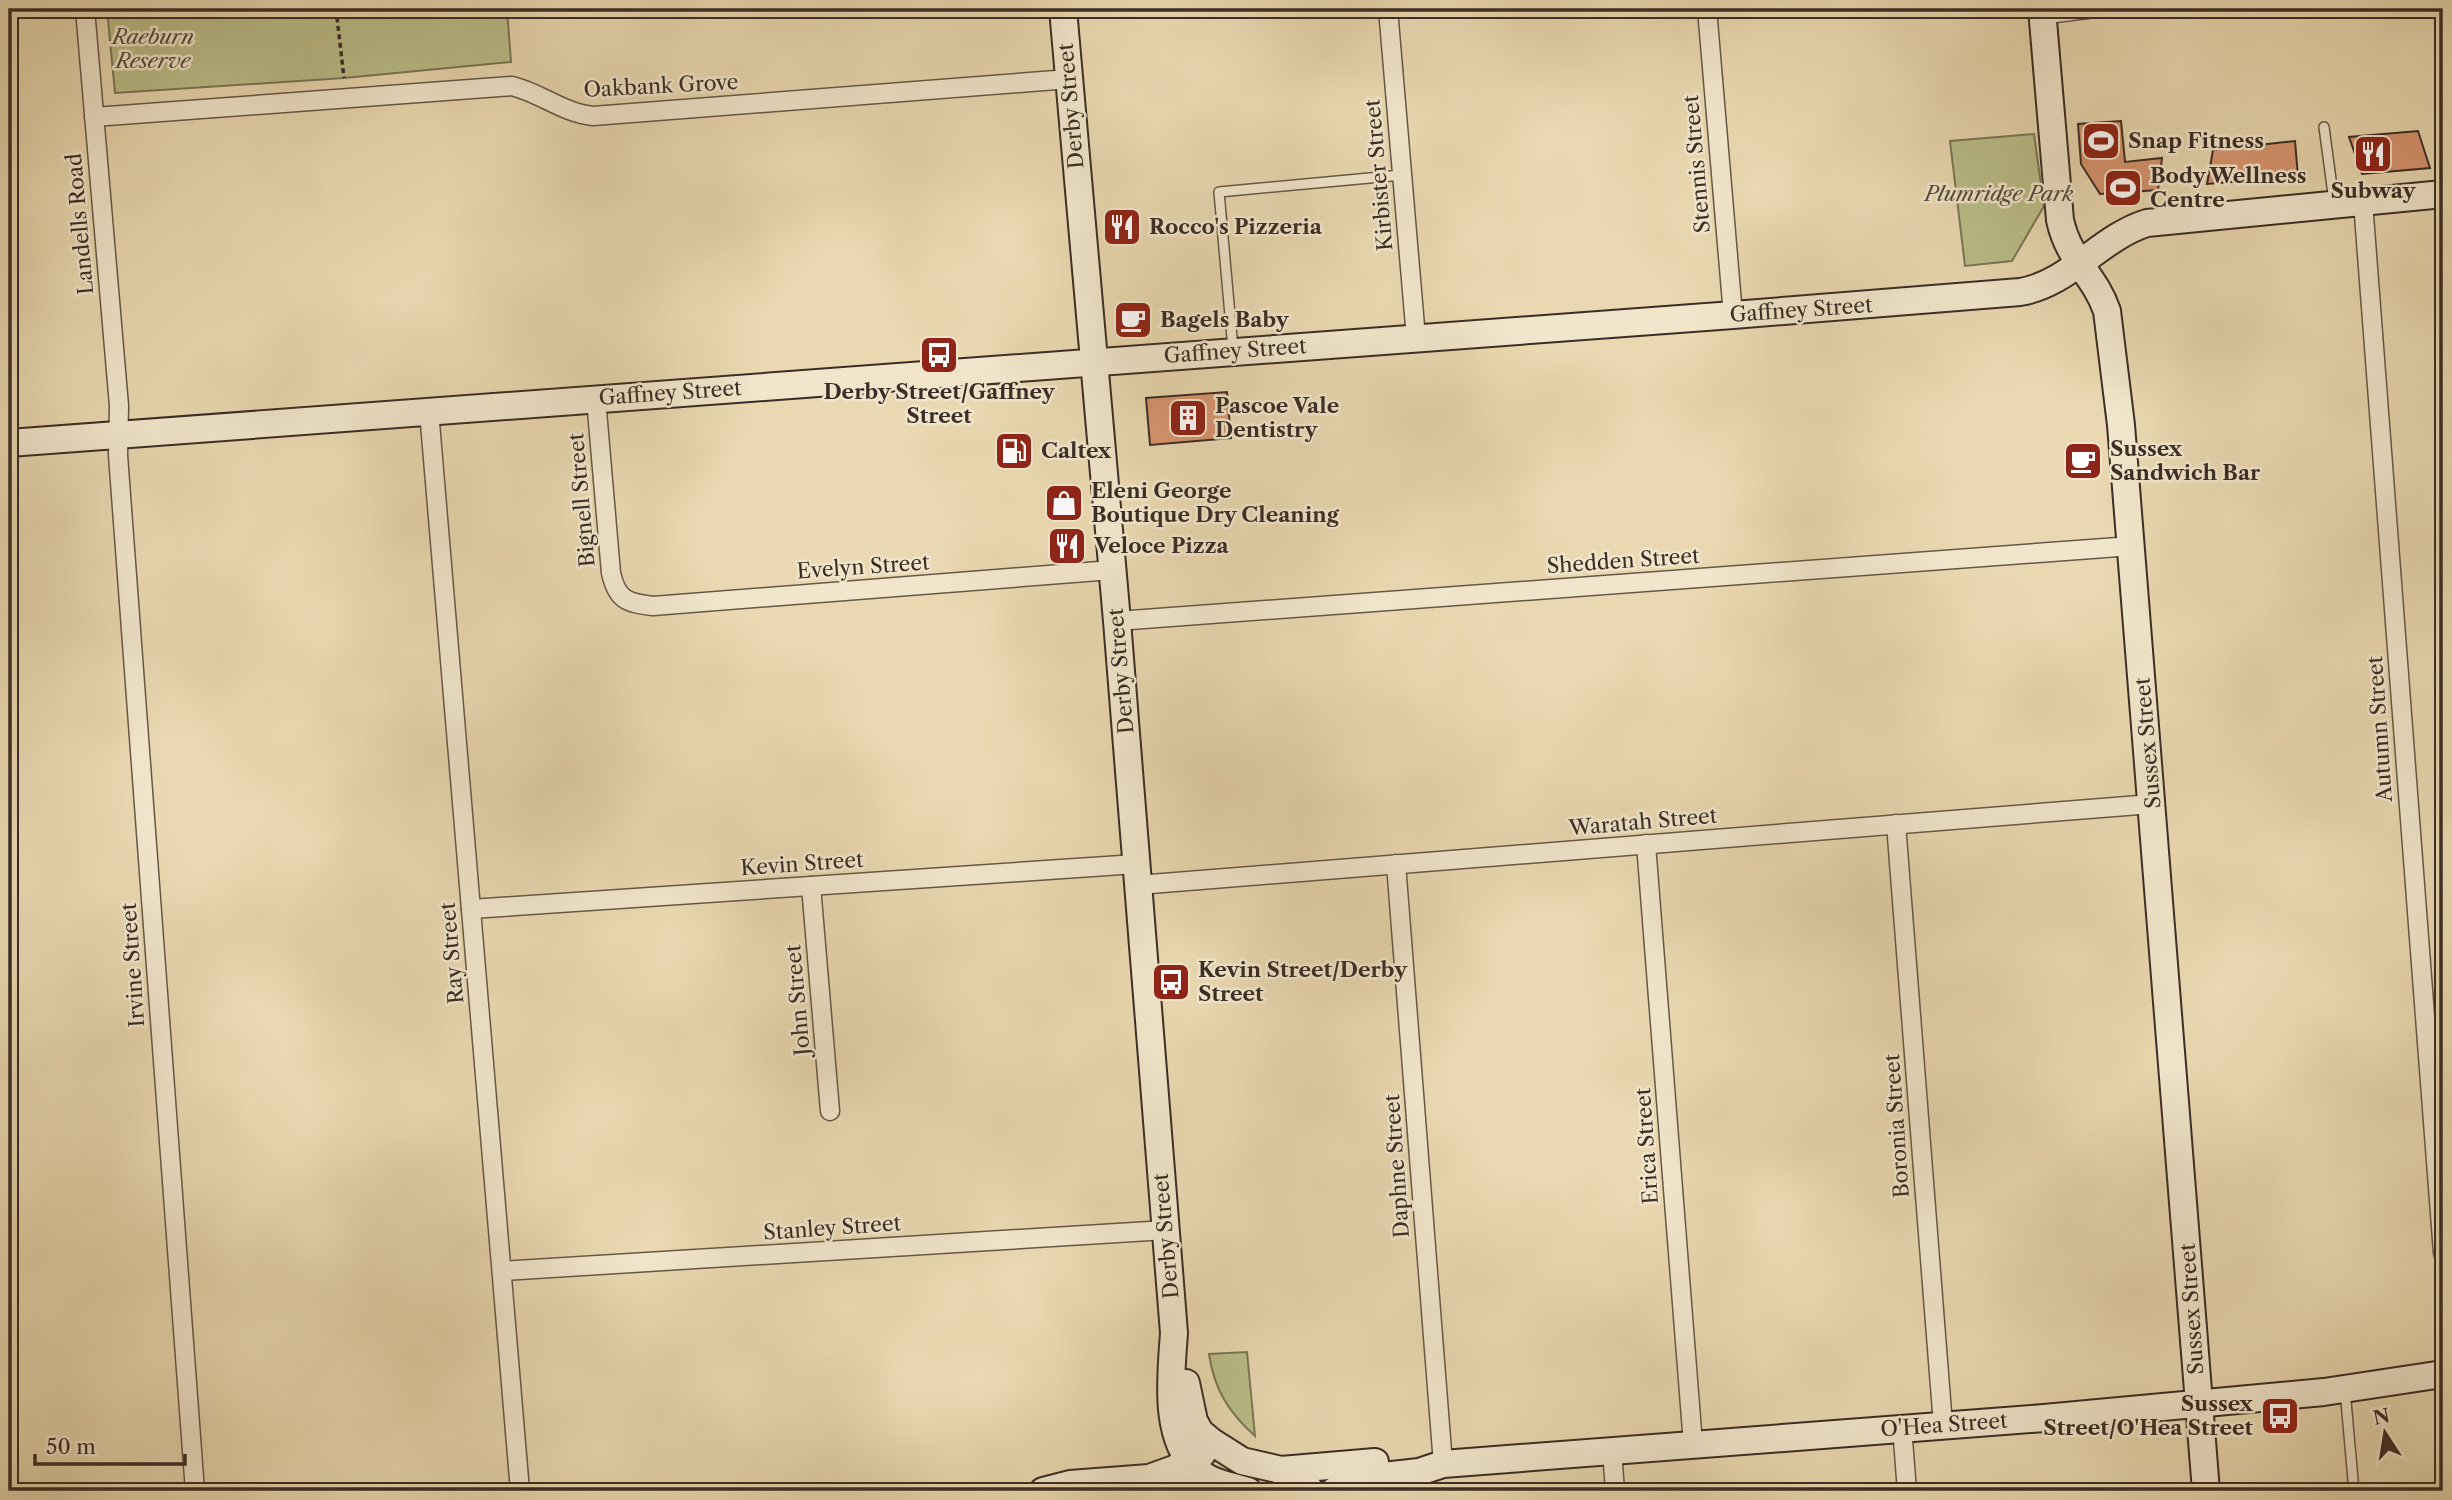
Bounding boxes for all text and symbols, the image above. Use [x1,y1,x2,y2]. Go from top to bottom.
park label: Raeburn Reserve [110,24,194,73]
street label: Derby Street [1053,42,1088,170]
street label: Oakbank Grove [583,69,739,102]
street label: Stennis Street [1678,93,1715,234]
street label: Kirbister Street [1359,97,1398,252]
sports icon: Snap Fitness [2080,120,2122,162]
place label: Snap Fitness [2128,128,2264,153]
restaurant icon: Subway [2352,133,2394,175]
street label: Landells Road [61,152,98,296]
place label: Body Wellness Centre [2150,163,2307,212]
sports icon: Body Wellness Centre [2102,167,2144,209]
place label: Subway [2331,178,2417,203]
park label: Plumridge Park [1923,181,2074,206]
restaurant icon: Rocco's Pizzeria [1101,206,1143,248]
place label: Rocco's Pizzeria [1149,214,1323,239]
street label: Gaffney Street [1729,292,1874,327]
cafe icon: Bagels Baby [1112,299,1154,341]
place label: Bagels Baby [1160,307,1290,332]
street label: Gaffney Street [1163,333,1308,368]
bus stop icon: Derby Street/Gaffney Street [918,334,960,376]
street label: Gaffney Street [598,375,743,410]
place label: Derby Street/Gaffney Street [823,379,1056,428]
place label: Pascoe Vale Dentistry [1215,393,1339,442]
building icon: Pascoe Vale Dentistry [1167,397,1209,439]
fuel station icon: Caltex [993,430,1035,472]
street label: Bignell Street [563,431,600,568]
place label: Sussex Sandwich Bar [2110,436,2261,485]
place label: Caltex [1041,438,1112,463]
cafe icon: Sussex Sandwich Bar [2062,440,2104,482]
place label: Eleni George Boutique Dry Cleaning [1091,478,1340,527]
shop icon: Eleni George Boutique Dry Cleaning [1043,482,1085,524]
restaurant icon: Veloce Pizza [1046,525,1088,567]
place label: Veloce Pizza [1093,533,1230,558]
street label: Shedden Street [1546,543,1701,578]
street label: Evelyn Street [796,549,931,584]
street label: Derby Street [1103,607,1138,735]
street label: Autumn Street [2362,655,2397,804]
street label: Sussex Street [2129,676,2166,810]
street label: Waratah Street [1567,803,1719,841]
street label: Kevin Street [740,847,865,880]
street label: Irvine Street [116,901,149,1028]
street label: Ray Street [435,901,468,1005]
street label: John Street [780,943,815,1060]
place label: Kevin Street/Derby Street [1198,957,1408,1006]
bus stop icon: Kevin Street/Derby Street [1150,961,1192,1003]
street label: Boronia Street [1879,1053,1914,1199]
street label: Erica Street [1630,1086,1663,1205]
street label: Daphne Street [1379,1093,1414,1239]
street label: Derby Street [1148,1172,1183,1300]
street label: Stanley Street [762,1210,902,1245]
street label: Sussex Street [2174,1242,2209,1376]
place label: Sussex Street/O'Hea Street [2043,1391,2254,1440]
bus stop icon: Sussex Street/O'Hea Street [2259,1395,2301,1437]
north arrow [2350,1398,2420,1468]
text: N [2371,1404,2392,1430]
street label: O'Hea Street [1880,1408,2009,1441]
scale bar [35,1423,186,1467]
text: 50 m [46,1434,96,1459]

